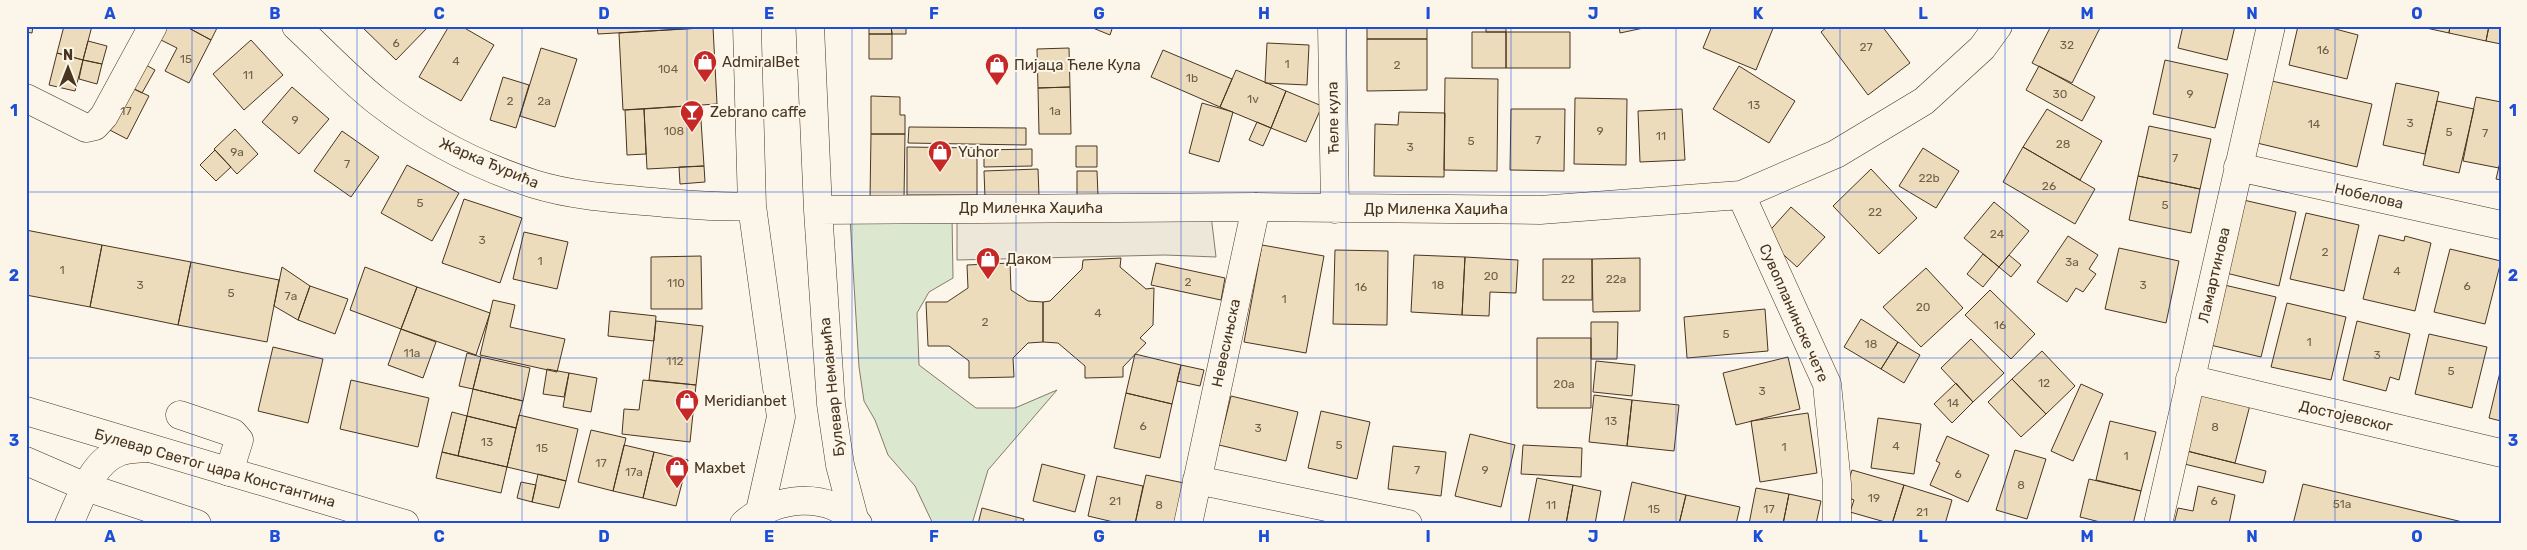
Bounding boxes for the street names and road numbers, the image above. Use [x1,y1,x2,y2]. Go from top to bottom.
street label: Ћеле кула [1323,81,1343,155]
street label: Жарка Ђурића [436,134,542,192]
street label: Нобелова [2333,179,2405,213]
street label: Др Миленка Хаџића [959,199,1103,217]
street label: Др Миленка Хаџића [1364,200,1508,218]
street label: Ламартинова [2194,225,2234,325]
street label: Сувопланинске чете [1755,241,1833,385]
street label: Невесињска [1208,297,1244,389]
street label: Булевар Немањића [816,316,848,458]
street label: Достојевског [2297,396,2395,436]
street label: Булевар Светог цара Константина [92,425,338,511]

